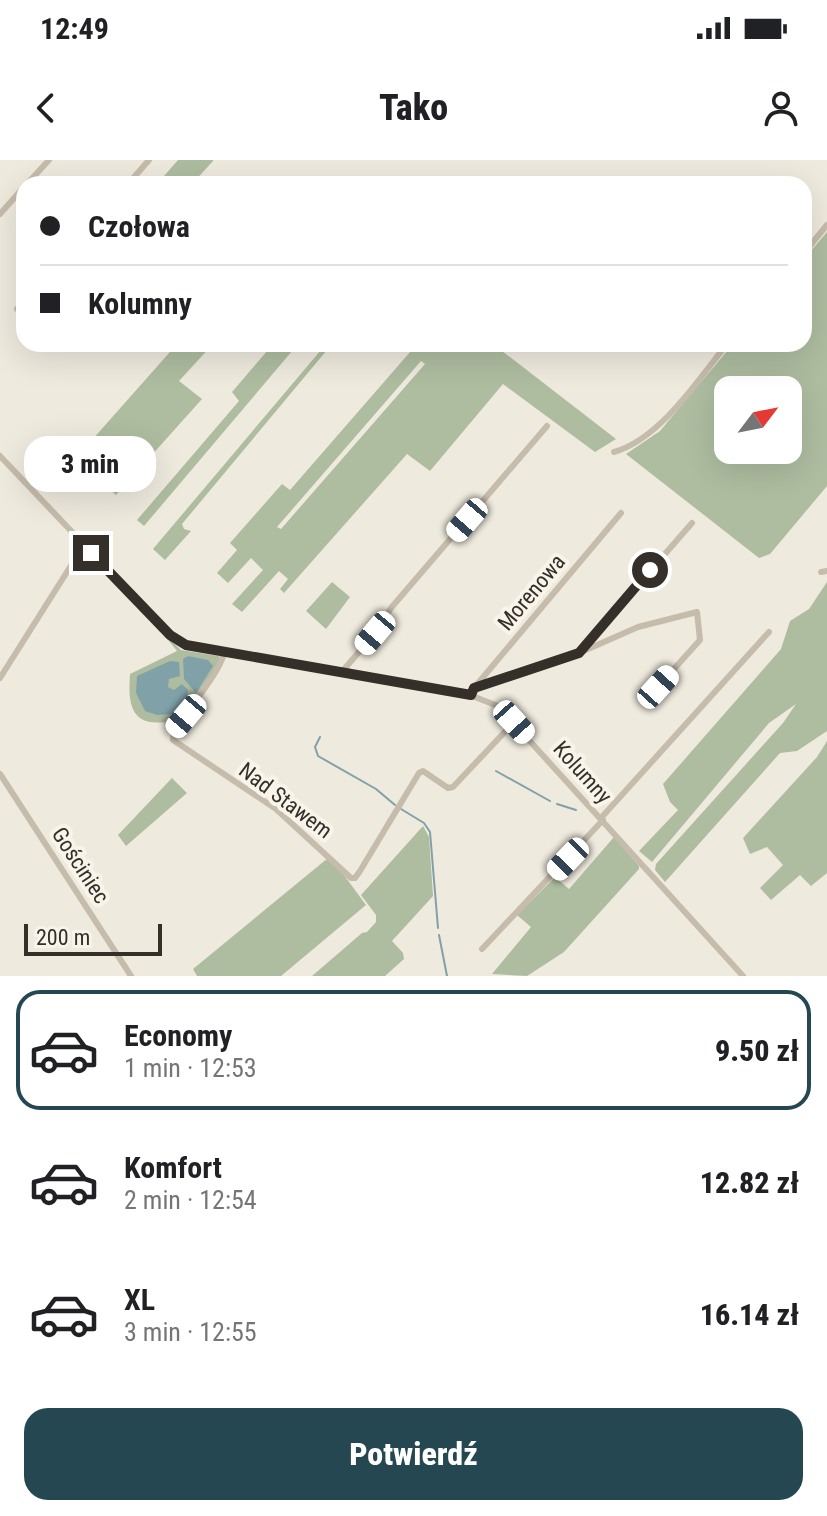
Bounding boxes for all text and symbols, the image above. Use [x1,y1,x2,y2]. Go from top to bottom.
text: 12:49 [40,11,109,46]
icon: back [24,86,68,130]
icon: person [759,86,803,130]
text: Tako [379,87,448,129]
text: Czołowa [88,209,190,244]
text: Kolumny [88,286,192,321]
north arrow [714,376,802,464]
map controls [714,376,802,464]
callout: 3 min [25,437,157,493]
text: 3 min [61,449,119,479]
car [442,494,492,546]
route end [73,535,109,571]
street label: Morenowa [493,549,570,635]
route start [632,552,668,588]
car [350,607,400,659]
car [633,661,683,713]
car [161,690,211,742]
car [489,696,539,748]
street label: Kolumny [548,736,617,809]
street label: Nad Stawem [234,757,337,843]
street label: Gościniec [47,823,114,908]
car [543,833,593,885]
scale bar [24,920,162,956]
text: 200 m [36,925,90,950]
icon: car [28,1014,100,1086]
text: Economy [124,1018,232,1053]
text: 9.50 zł [715,1033,799,1068]
text: 1 min · 12:53 [124,1053,257,1083]
icon: car [28,1146,100,1218]
text: Komfort [124,1150,222,1185]
text: 12.82 zł [700,1165,799,1200]
text: 2 min · 12:54 [124,1185,257,1215]
icon: car [28,1278,100,1350]
text: XL [124,1282,155,1317]
text: 16.14 zł [700,1297,799,1332]
text: 3 min · 12:55 [124,1317,257,1347]
button: Potwierdź [24,1408,803,1500]

